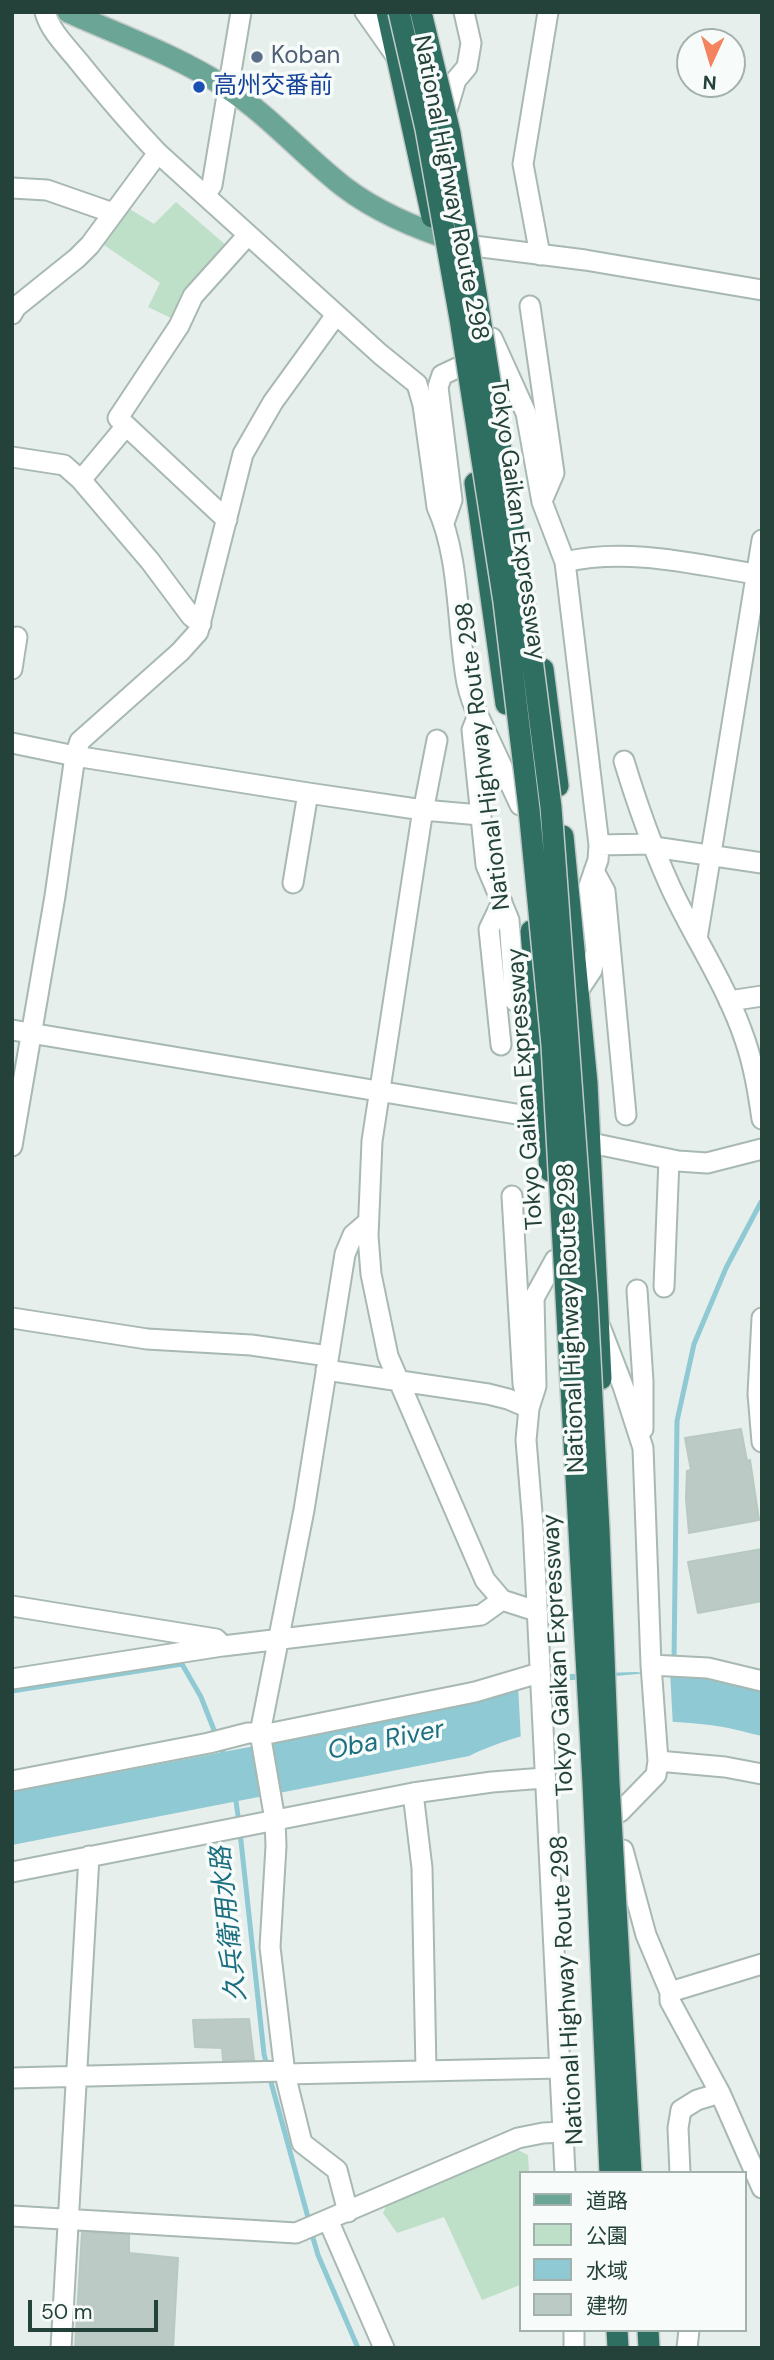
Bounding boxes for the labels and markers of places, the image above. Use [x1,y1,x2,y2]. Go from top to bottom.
place label: Koban [271,43,340,71]
marker: Koban [249,49,265,65]
place label: 高州交番前 [213,73,333,101]
marker: 高州交番前 [191,79,207,95]

